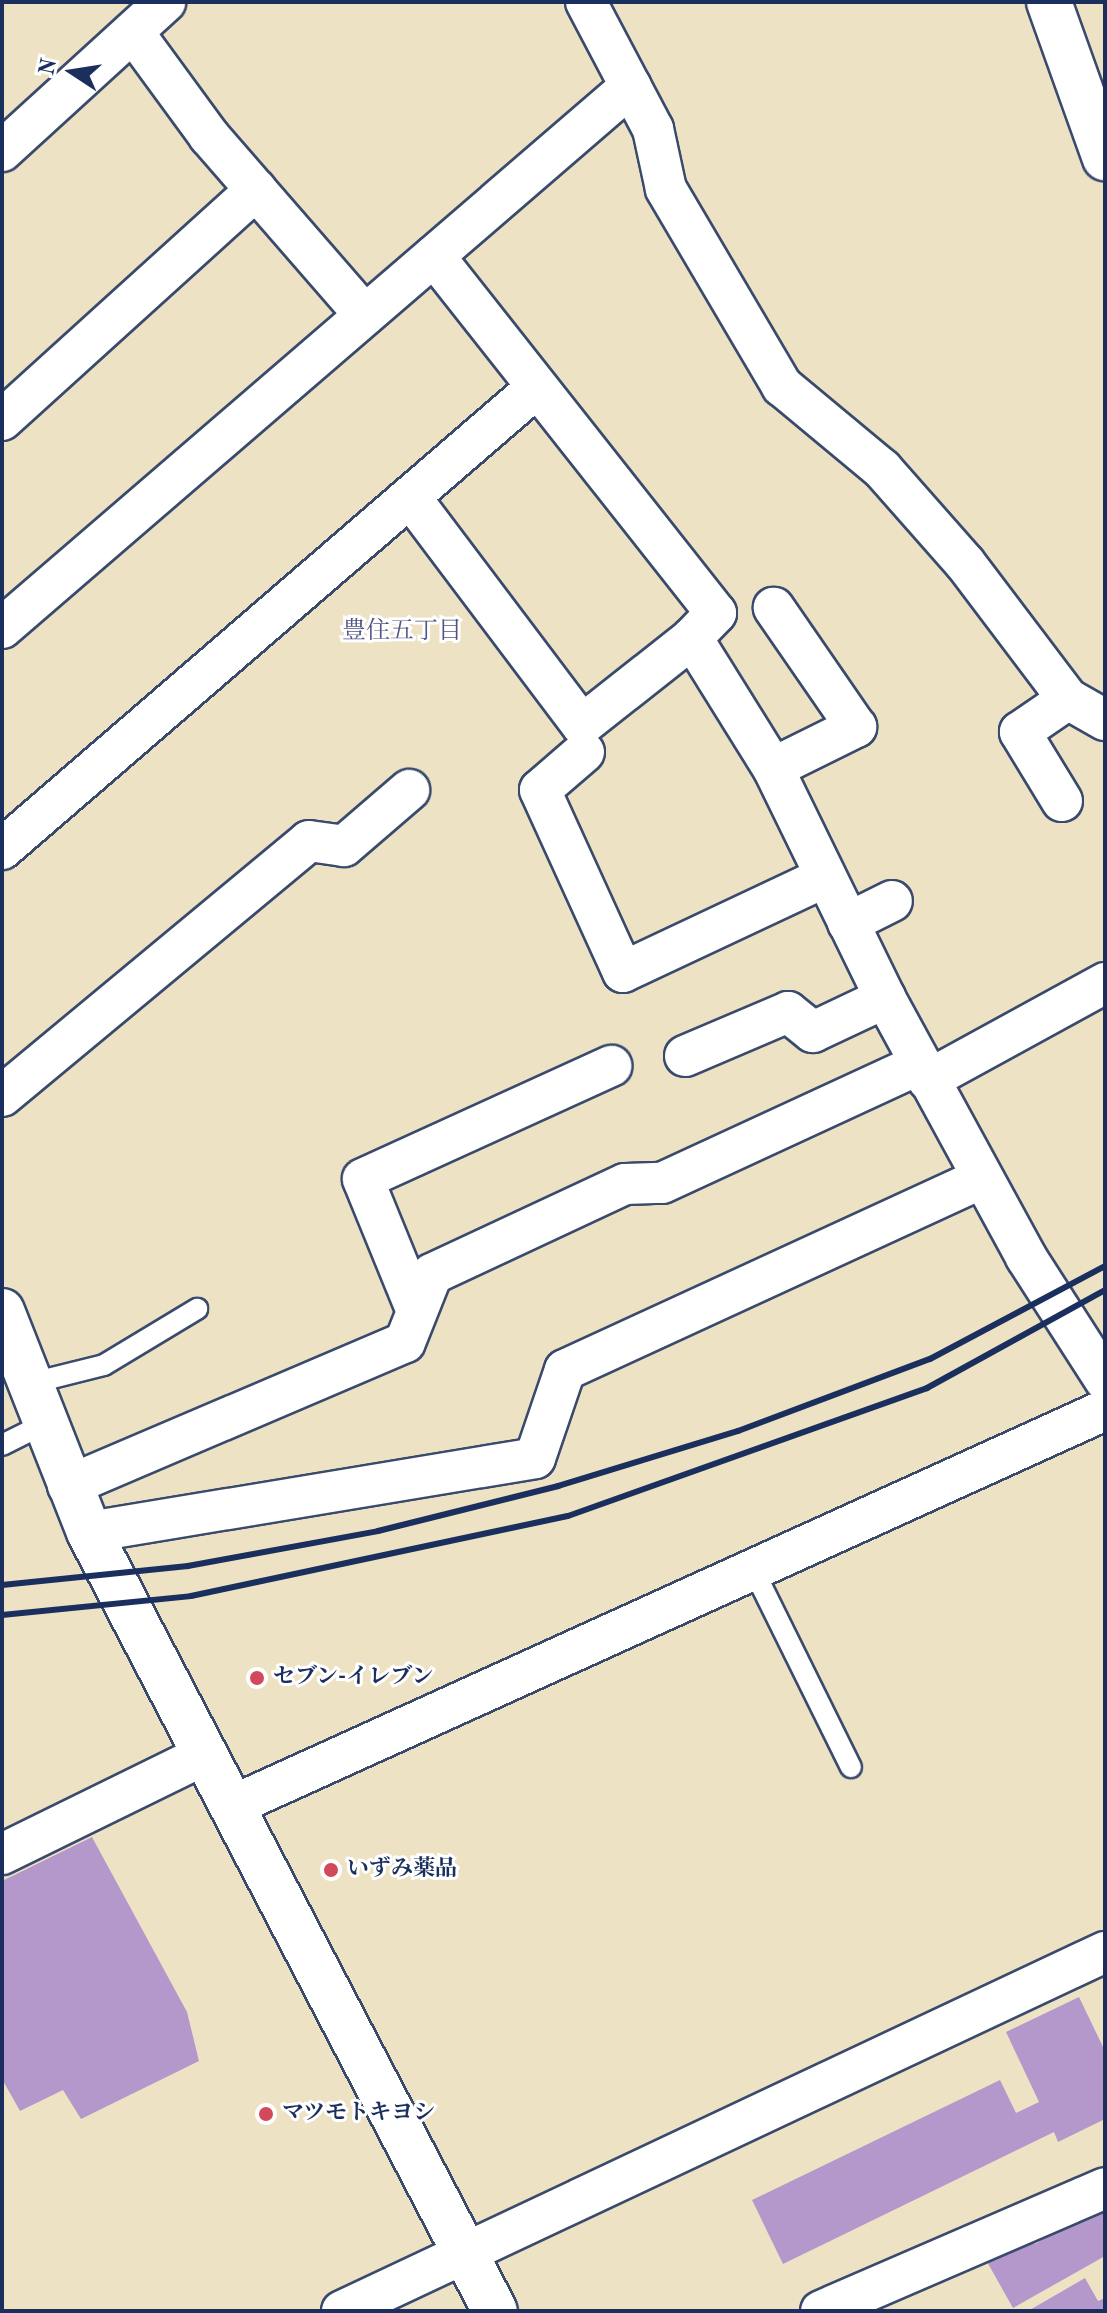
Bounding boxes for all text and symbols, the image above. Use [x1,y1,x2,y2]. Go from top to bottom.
north arrow [32,32,112,112]
text: N [36,57,61,78]
district label: 豊住五丁目 [342,619,462,647]
place label: セブン-イレブン [273,1665,435,1691]
marker: セブン-イレブン [248,1669,266,1687]
place label: いずみ薬品 [347,1857,457,1883]
marker: いずみ薬品 [322,1861,340,1879]
place label: マツモトキヨシ [282,2101,436,2127]
marker: マツモトキヨシ [257,2105,275,2123]

